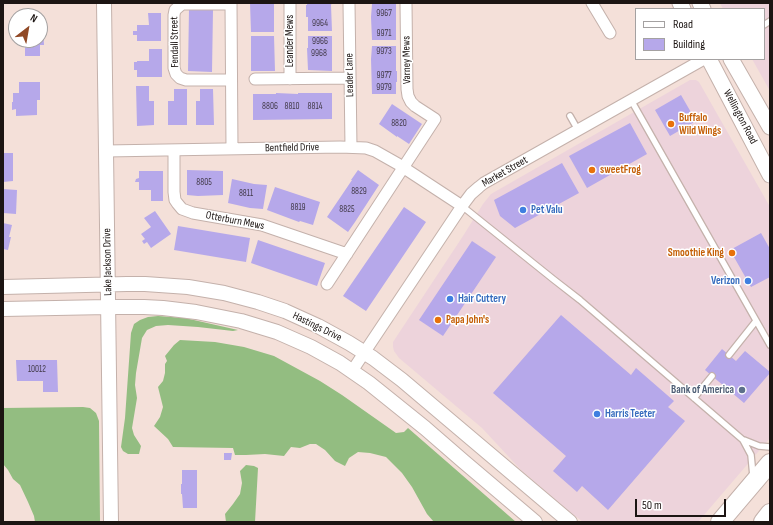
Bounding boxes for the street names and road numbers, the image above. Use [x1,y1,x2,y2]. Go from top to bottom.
street label: Leander Mews [283,15,297,67]
street label: Fendall Street [168,16,182,68]
street label: Varney Mews [400,36,414,84]
street label: Leader Lane [343,53,357,97]
street label: Wellington Road [720,88,760,146]
street label: Bentfield Drive [265,141,319,155]
street label: Market Street [480,154,530,190]
street label: Otterburn Mews [205,209,265,233]
street label: Lake Jackson Drive [101,228,115,296]
street label: Hastings Drive [290,309,344,345]

